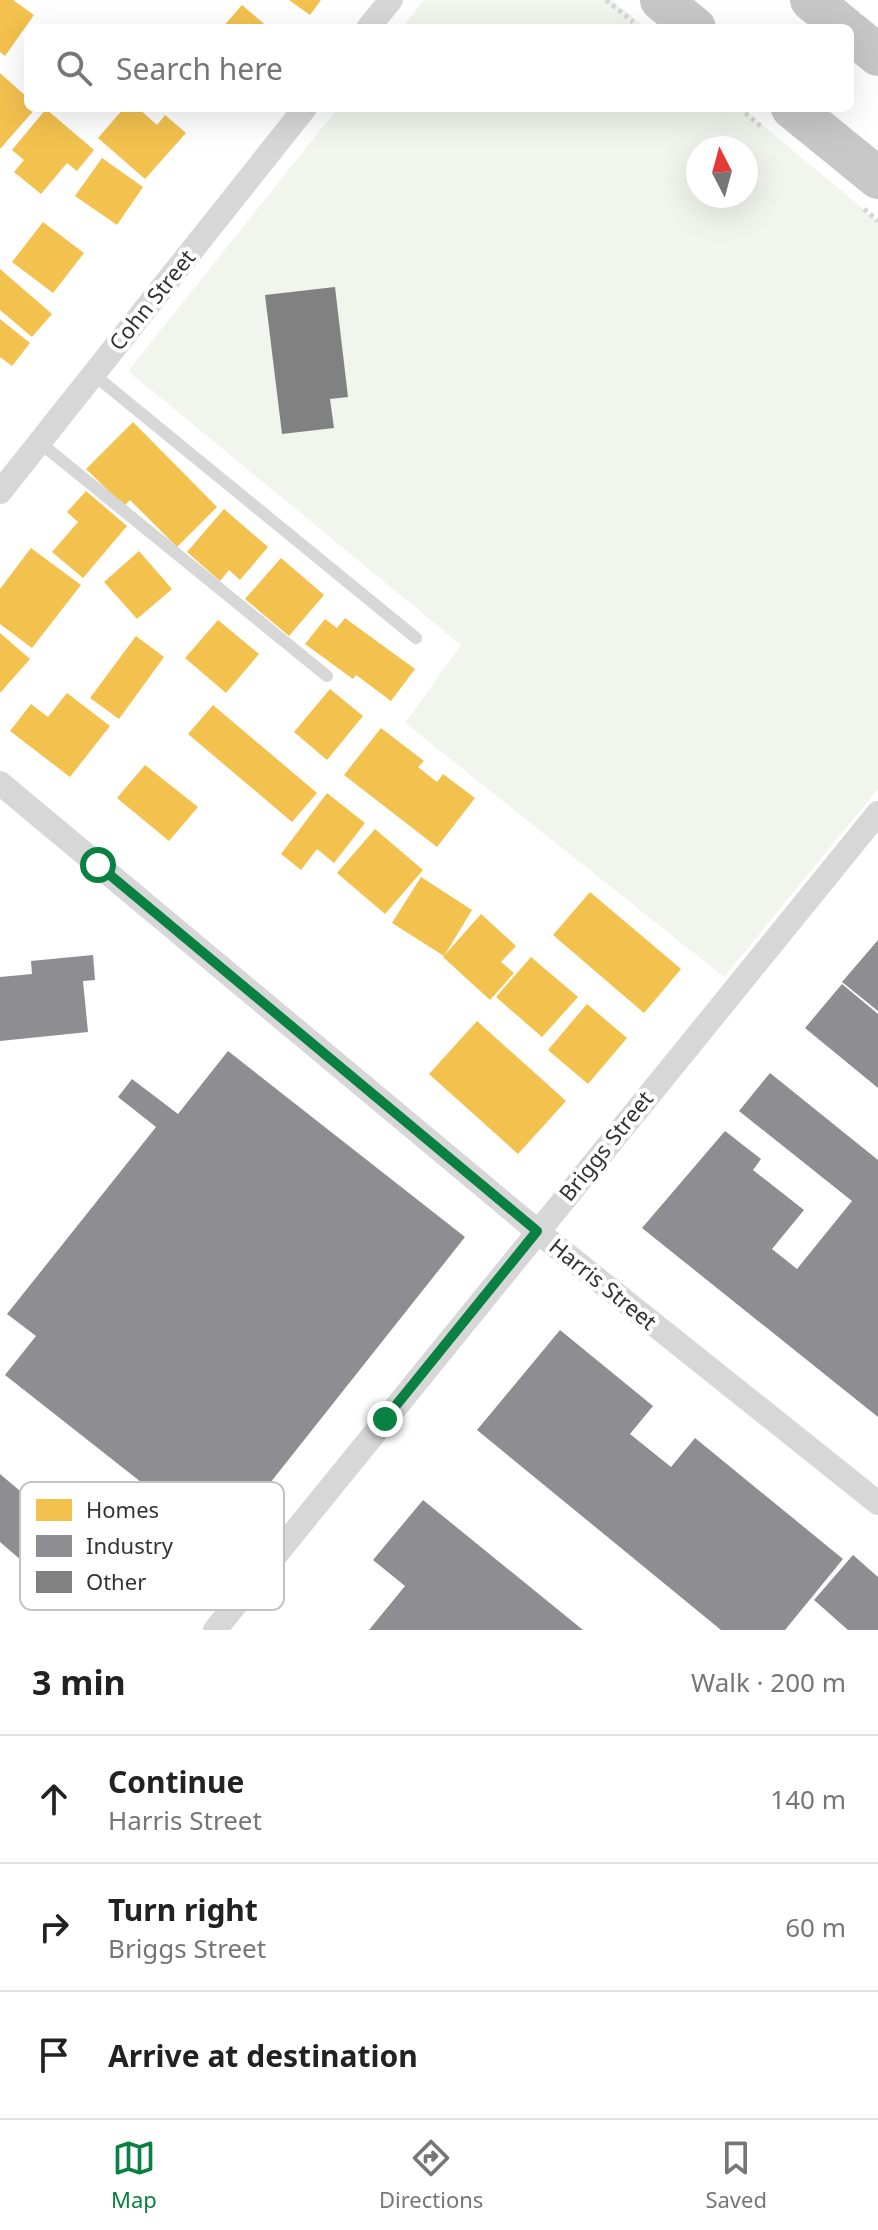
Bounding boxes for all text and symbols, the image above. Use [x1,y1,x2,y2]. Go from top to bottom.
search box [24,24,854,112]
icon: search [52,46,96,90]
text: Search here [116,48,283,89]
north arrow [686,136,758,208]
street label: Cohn Street [101,243,201,356]
route start [80,847,116,883]
street label: Briggs Street [551,1084,659,1207]
street label: Harris Street [544,1231,664,1336]
route end [367,1401,403,1437]
legend [20,1482,284,1610]
text: Homes [86,1494,159,1524]
text: Industry [86,1530,174,1560]
text: Other [86,1566,146,1596]
text: 3 min [32,1659,126,1705]
text: Walk · 200 m [691,1664,846,1700]
text: Continue [108,1761,244,1802]
icon: ahead [32,1777,76,1821]
text: 140 m [770,1781,846,1817]
text: Harris Street [108,1802,262,1838]
text: Turn right [108,1889,258,1930]
icon: right [32,1905,76,1949]
text: 60 m [785,1909,846,1945]
text: Briggs Street [108,1930,266,1966]
icon: arrive [32,2033,76,2077]
text: Arrive at destination [108,2035,418,2076]
tab: Map [111,2136,157,2214]
tab: Directions [379,2136,483,2214]
tab: Saved [705,2136,767,2214]

